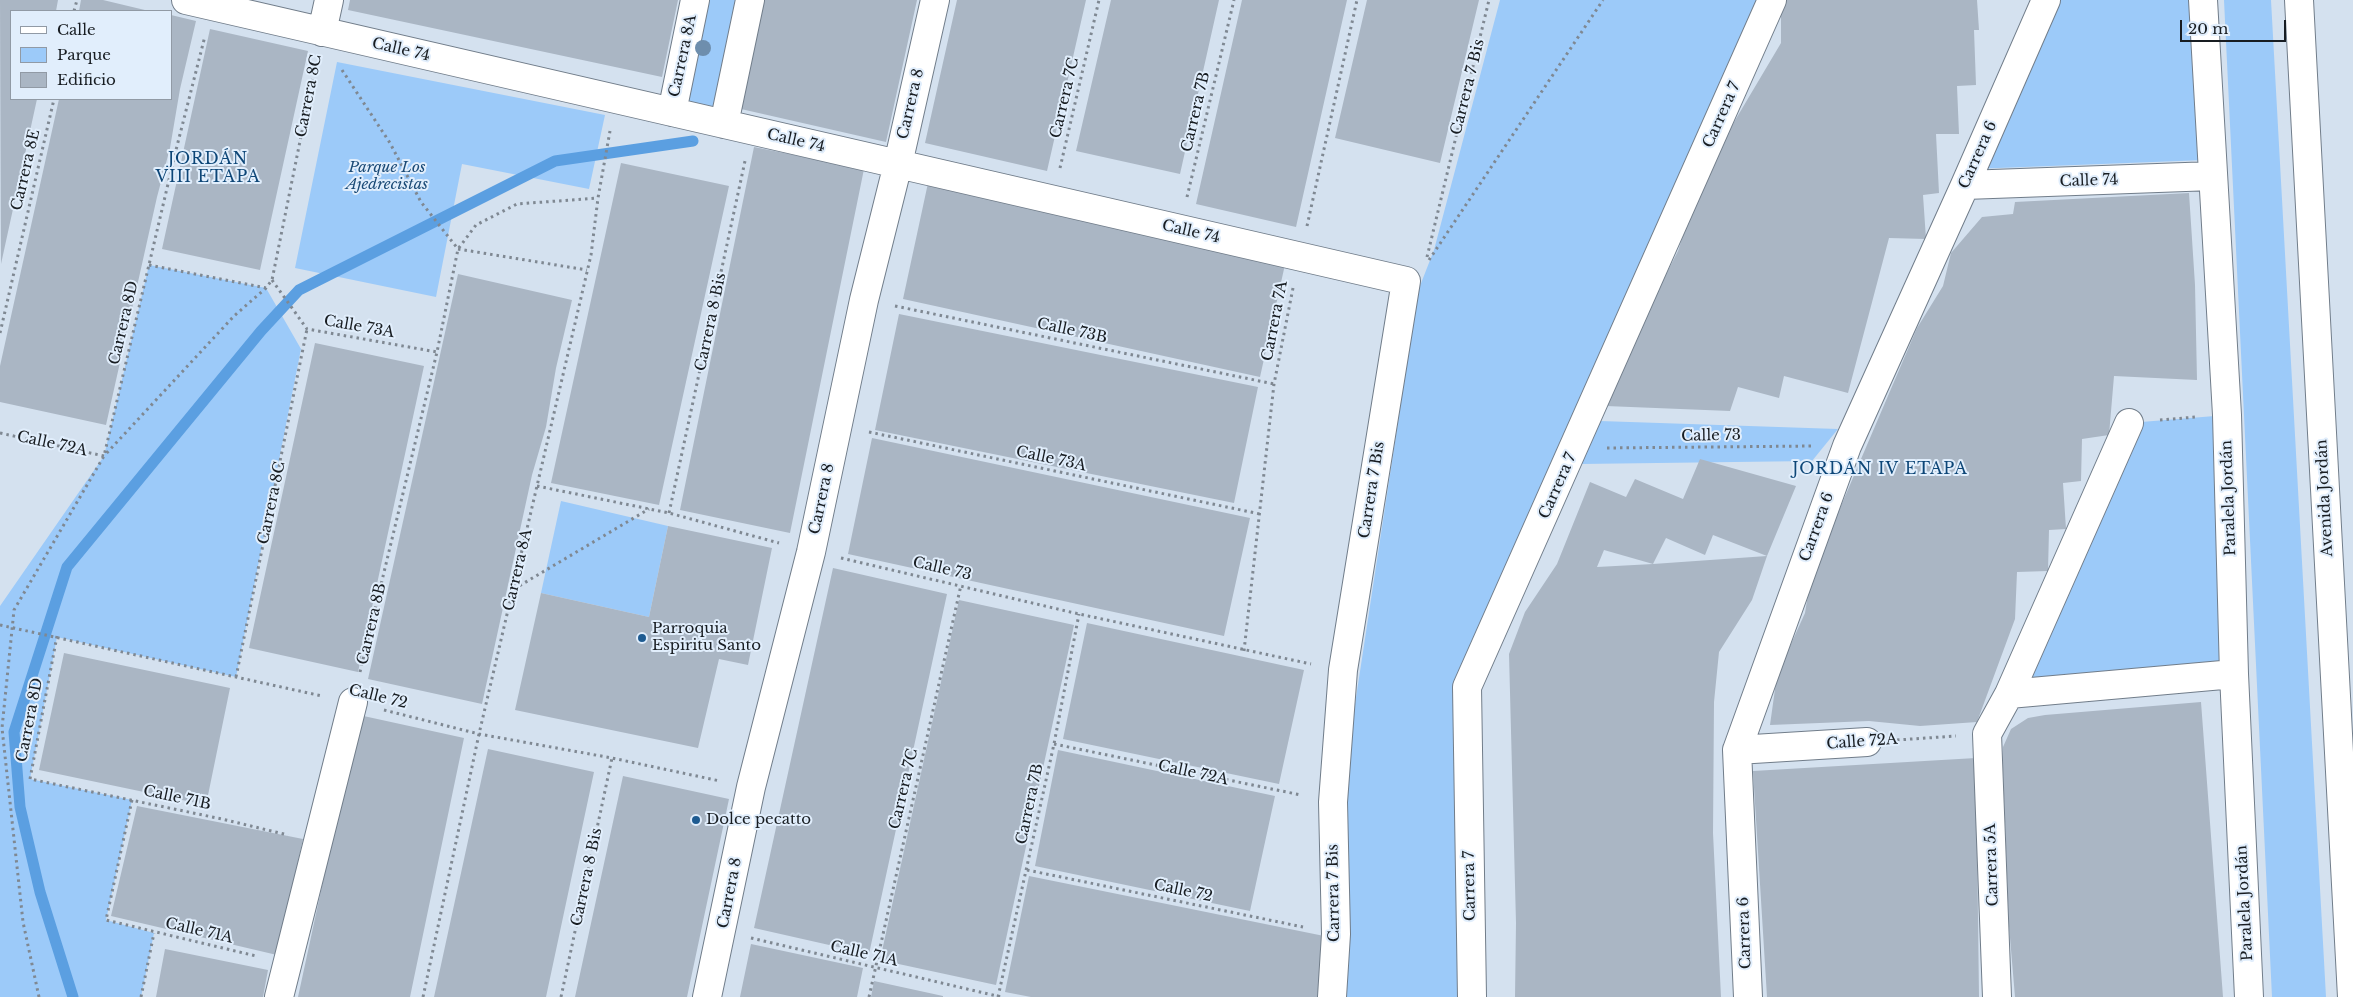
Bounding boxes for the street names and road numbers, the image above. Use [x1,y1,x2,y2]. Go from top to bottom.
street label: Carrera 8A [666,13,700,99]
street label: Calle 74 [370,35,432,65]
street label: Carrera 7 Bis [1447,37,1489,137]
street label: Carrera 8C [292,53,326,139]
street label: Carrera 7C [1047,56,1083,140]
street label: Carrera 8 [894,67,928,141]
street label: Carrera 7B [1178,70,1214,154]
street label: Carrera 7 [1699,79,1745,151]
street label: Carrera 6 [1955,118,2001,192]
street label: Calle 74 [765,126,827,156]
street label: Carrera 8E [8,128,44,212]
street label: Calle 74 [2059,171,2119,191]
street label: Calle 74 [1160,217,1222,247]
street label: Carrera 8 Bis [692,271,730,373]
street label: Carrera 8D [106,279,142,367]
street label: Carrera 7A [1258,279,1292,363]
street label: Calle 73A [322,312,396,342]
street label: Calle 73B [1035,315,1109,347]
street label: Calle 73 [1681,426,1741,446]
street label: Calle 72A [15,428,89,460]
street label: Avenida Jordán [2313,439,2337,557]
street label: Carrera 7 Bis [1355,440,1389,540]
street label: Paralela Jordán [2218,440,2240,556]
street label: Calle 73A [1014,443,1088,475]
street label: Carrera 7 [1535,450,1581,522]
street label: Carrera 8C [254,460,290,546]
street label: Carrera 8 [806,462,838,536]
street label: Carrera 6 [1796,490,1838,564]
street label: Carrera 8A [500,527,536,613]
street label: Calle 73 [911,554,973,584]
street label: Carrera 8B [354,581,390,667]
street label: Carrera 8D [13,676,47,764]
street label: Calle 72 [347,681,409,713]
street label: Calle 72A [1826,731,1898,753]
street label: Carrera 7C [886,747,922,831]
street label: Calle 72A [1156,757,1230,789]
street label: Carrera 7B [1013,762,1047,846]
street label: Calle 71B [142,782,212,814]
street label: Carrera 5A [1982,823,2002,907]
street label: Carrera 8 Bis [568,826,606,928]
street label: Carrera 7 Bis [1324,844,1344,942]
street label: Paralela Jordán [2233,845,2257,961]
street label: Carrera 7 [1460,851,1480,921]
street label: Carrera 8 [714,856,746,930]
street label: Calle 72 [1152,876,1214,906]
street label: Carrera 6 [1735,896,1755,970]
street label: Calle 71A [163,914,235,948]
street label: Calle 71A [828,937,900,971]

